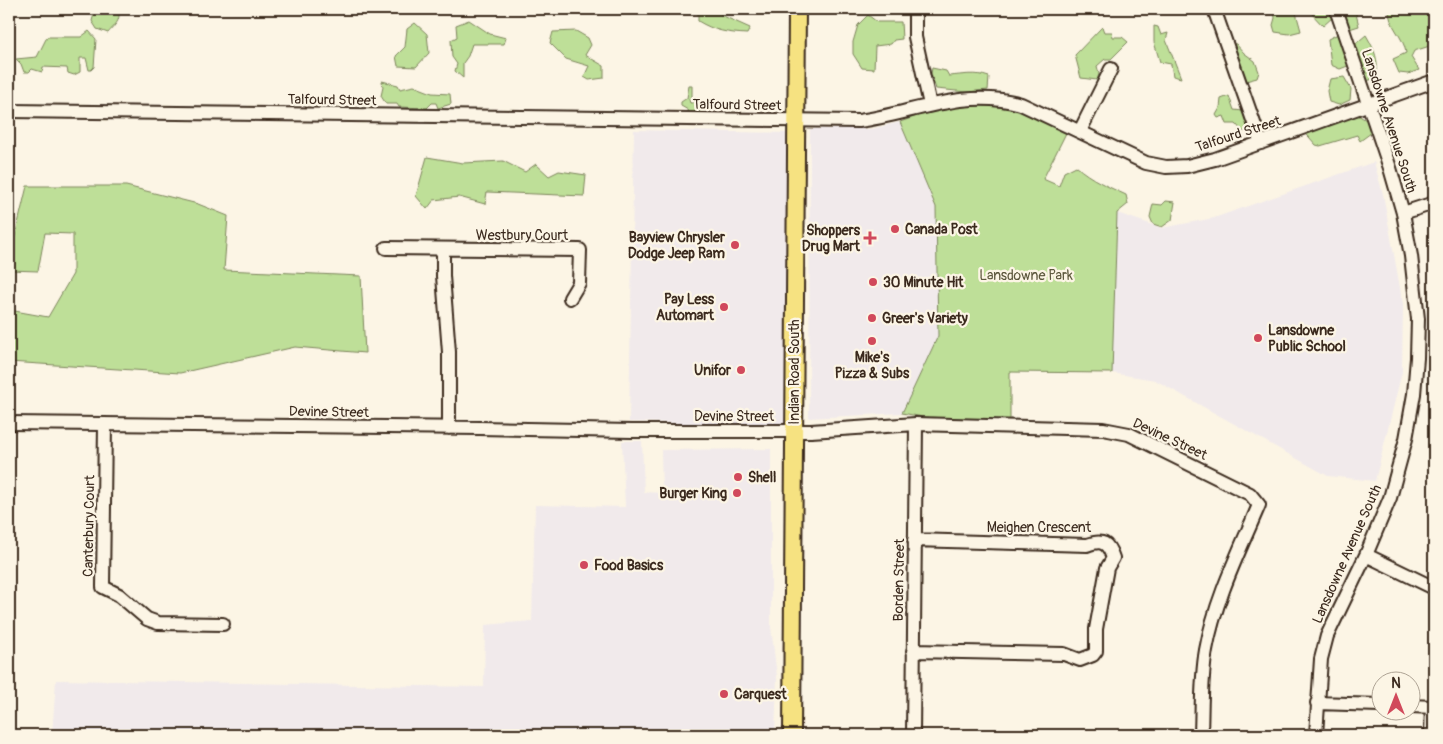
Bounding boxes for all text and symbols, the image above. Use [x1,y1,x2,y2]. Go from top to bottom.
street label: Lansdowne Avenue South [1358,47,1420,195]
street label: Talfourd Street [287,91,377,109]
street label: Talfourd Street [692,96,782,114]
street label: Talfourd Street [1193,112,1283,156]
place label: Canada Post [905,221,978,238]
place label: Shoppers Drug Mart [802,222,861,255]
marker: Canada Post [889,223,901,235]
street label: Westbury Court [476,227,569,244]
place label: Bayview Chrysler Dodge Jeep Ram [628,229,726,262]
marker: Shoppers Drug Mart [864,232,876,244]
marker: Bayview Chrysler Dodge Jeep Ram [729,239,741,251]
park label: Lansdowne Park [979,267,1073,284]
place label: 30 Minute Hit [883,274,964,291]
marker: 30 Minute Hit [867,276,879,288]
place label: Pay Less Automart [656,291,715,324]
marker: Pay Less Automart [718,301,730,313]
place label: Greer's Variety [882,310,968,327]
marker: Greer's Variety [866,312,878,324]
street label: Indian Road South [786,319,803,425]
place label: Lansdowne Public School [1268,322,1346,355]
marker: Lansdowne Public School [1252,332,1264,344]
marker: Mike's Pizza & Subs [866,335,878,347]
place label: Mike's Pizza & Subs [835,349,910,382]
place label: Unifor [694,362,732,379]
marker: Unifor [735,364,747,376]
street label: Devine Street [289,403,370,421]
street label: Devine Street [694,408,774,425]
street label: Devine Street [1130,414,1210,464]
place label: Shell [748,469,776,486]
marker: Shell [732,471,744,483]
street label: Canterbury Court [80,475,98,577]
street label: Lansdowne Avenue South [1309,482,1385,626]
place label: Burger King [659,485,727,502]
marker: Burger King [731,487,743,499]
street label: Meighen Crescent [987,519,1092,536]
street label: Borden Street [890,538,908,622]
place label: Food Basics [594,557,664,574]
marker: Food Basics [578,559,590,571]
north arrow [1370,672,1420,722]
text: N [1391,675,1401,692]
place label: Carquest [734,686,787,703]
marker: Carquest [718,688,730,700]

